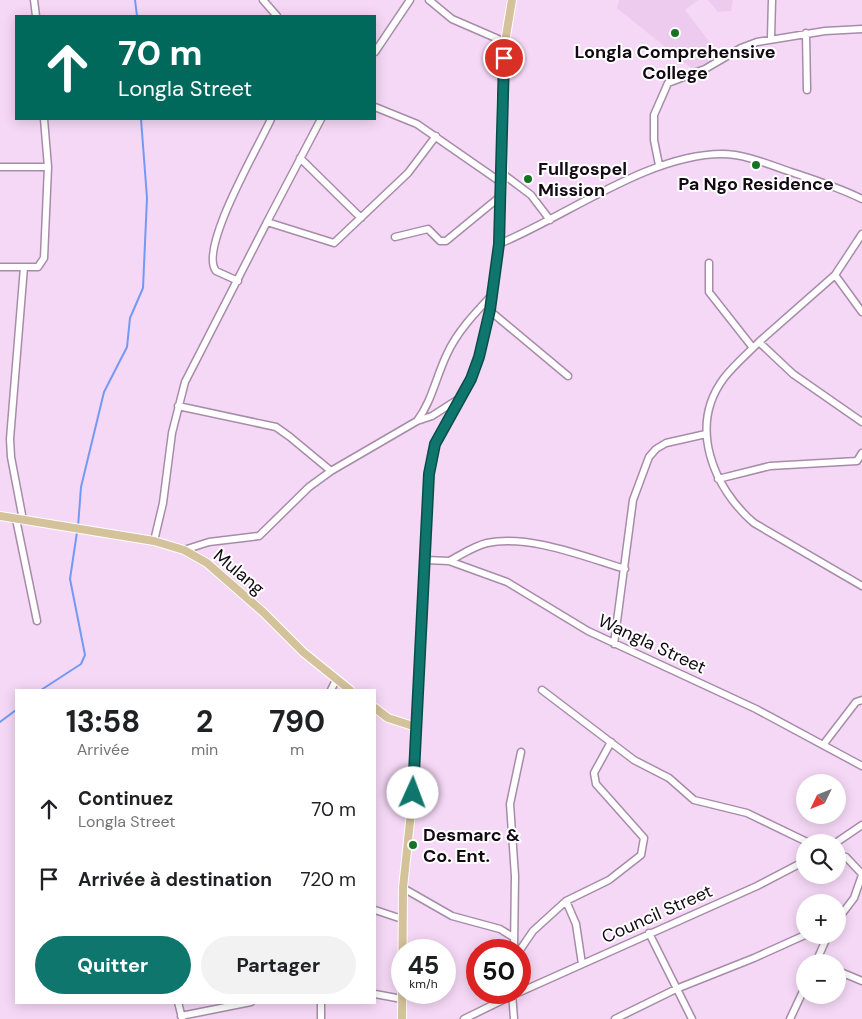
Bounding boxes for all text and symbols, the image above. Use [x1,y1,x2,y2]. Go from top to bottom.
marker: Longla Comprehensive College [669,27,681,39]
text: 70 m [118,30,202,76]
icon: ahead [35,35,100,100]
pin [483,37,525,79]
place label: Longla Comprehensive College [574,40,776,85]
icon: arrive [490,44,518,72]
text: Longla Street [118,74,252,103]
place label: Fullgospel Mission [538,157,627,202]
marker: Pa Ngo Residence [750,159,762,171]
place label: Pa Ngo Residence [678,172,834,196]
marker: Fullgospel Mission [522,173,534,185]
street label: Mulang [208,544,270,600]
street label: Wangla Street [594,609,710,679]
text: 13:58 [66,702,140,741]
text: 2 [196,702,213,741]
text: 790 [269,702,325,741]
text: Arrivée [77,739,129,760]
text: min [191,739,218,760]
text: m [290,739,304,760]
position arrow [386,766,438,818]
north arrow [796,774,846,824]
map controls [796,774,846,1004]
text: Continuez [78,786,173,811]
icon: ahead [35,795,63,823]
text: 70 m [311,797,356,822]
text: Longla Street [78,811,176,832]
place label: Desmarc & Co. Ent. [423,823,520,868]
button: search [796,834,846,884]
marker: Desmarc & Co. Ent. [407,839,419,851]
icon: arrive [35,865,63,893]
text: Arrivée à destination [78,867,272,892]
text: 720 m [301,867,356,892]
street label: Council Street [598,879,716,949]
button: + [796,894,846,944]
button: Quitter [35,936,191,994]
button: Partager [201,936,356,994]
speed limit sign: 50 [466,939,531,1004]
text: 45 [408,949,439,982]
button: − [796,954,846,1004]
text: km/h [409,976,438,992]

